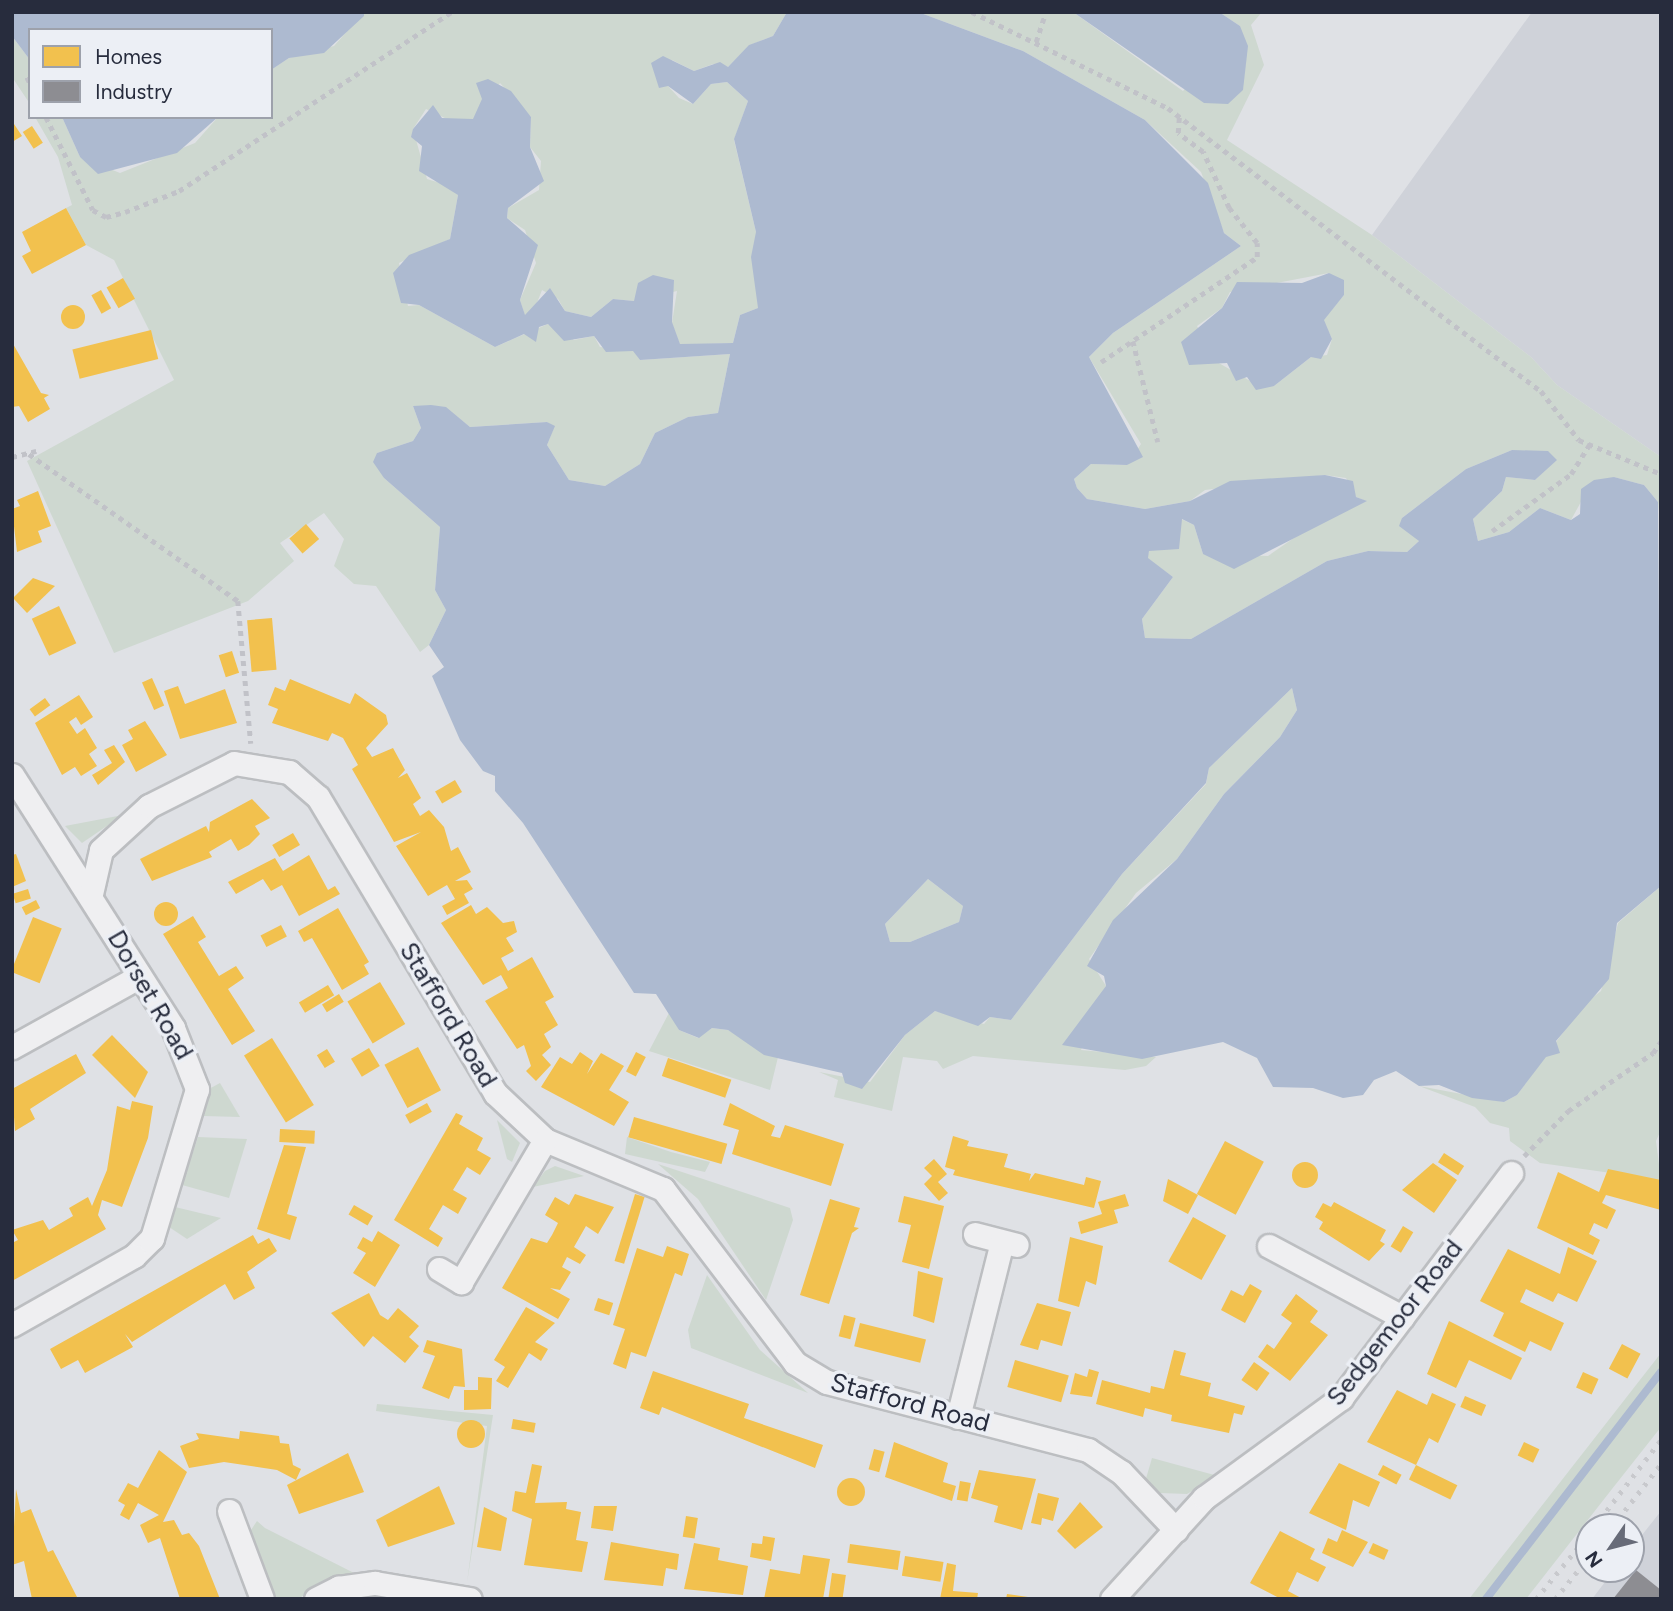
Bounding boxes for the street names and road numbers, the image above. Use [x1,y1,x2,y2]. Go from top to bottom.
street label: Dorset Road [100,925,200,1065]
street label: Stafford Road [393,937,503,1093]
street label: Sedgemoor Road [1320,1234,1470,1412]
street label: Stafford Road [827,1367,993,1439]

